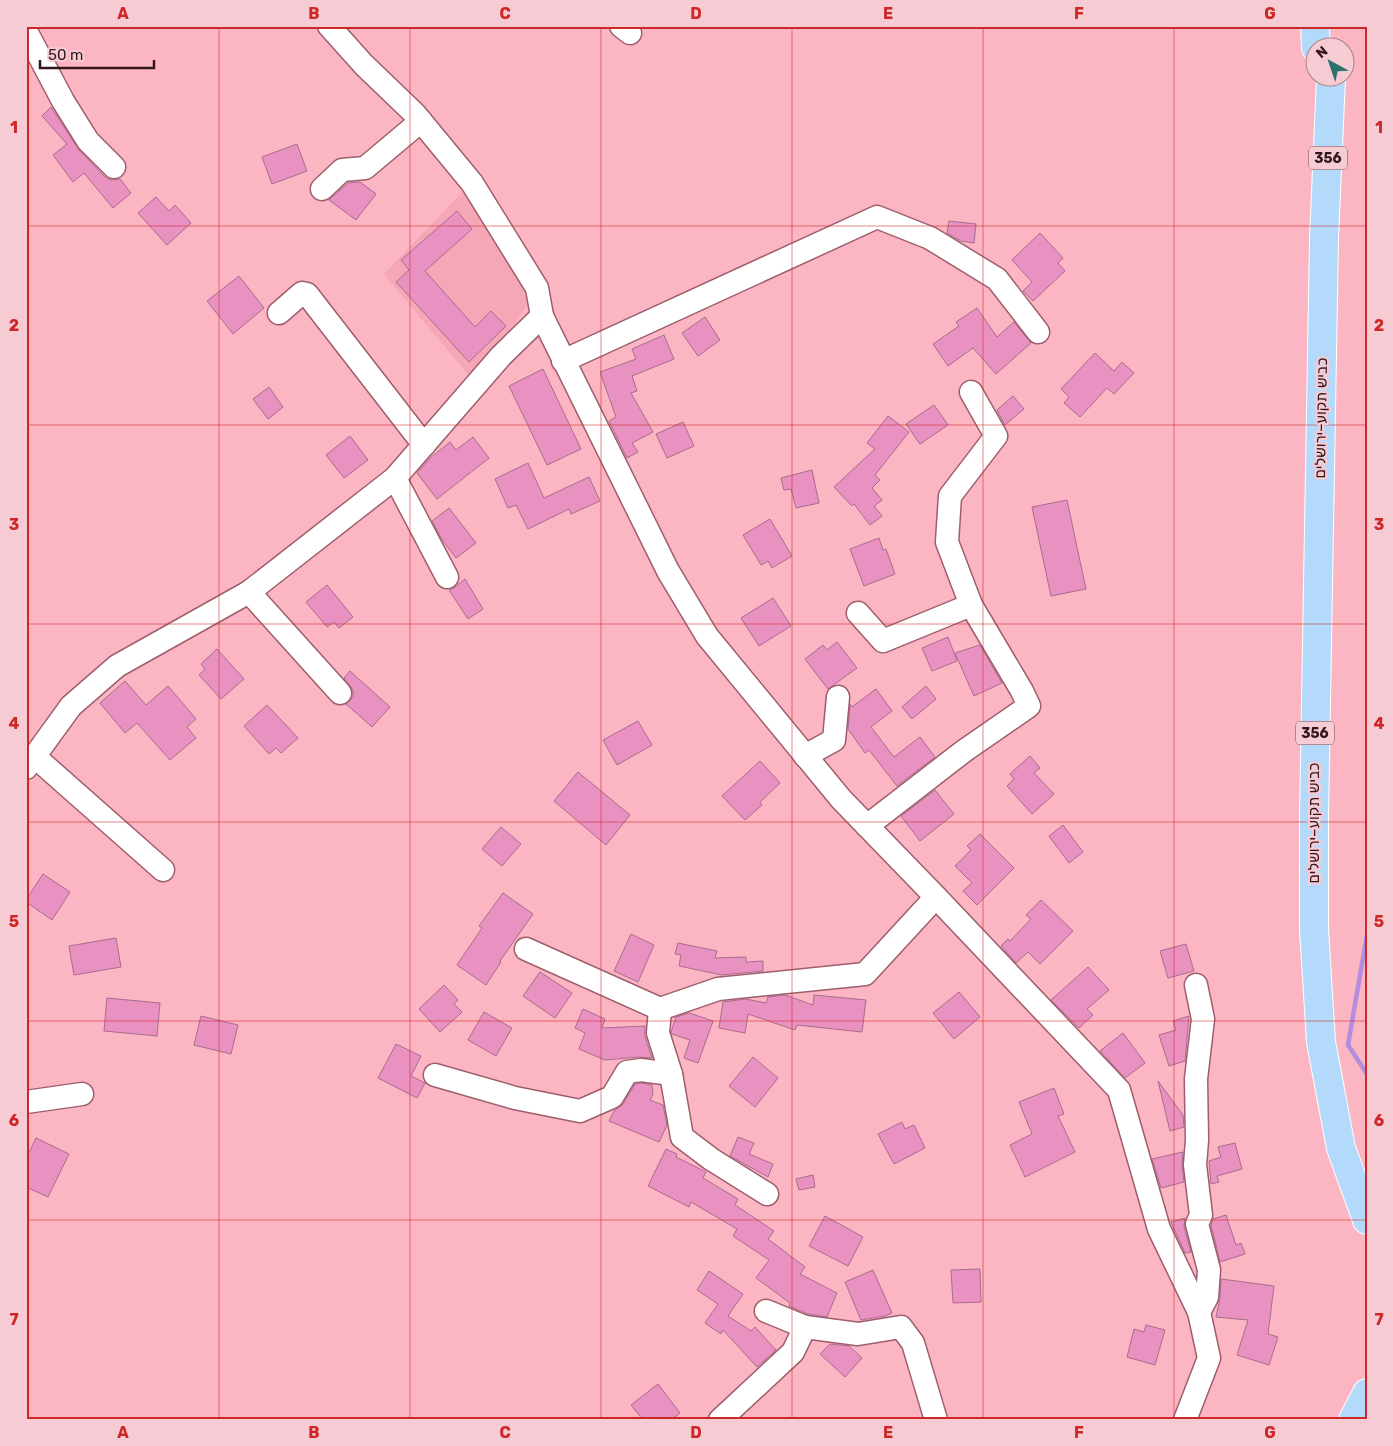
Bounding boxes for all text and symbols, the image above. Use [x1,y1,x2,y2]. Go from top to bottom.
text: A [117,4,129,23]
text: B [308,4,320,23]
text: C [499,4,511,23]
text: D [690,4,702,23]
text: E [883,4,893,23]
text: F [1074,4,1084,23]
text: G [1264,4,1276,23]
scale bar [40,38,154,70]
north arrow [1306,38,1356,88]
text: N [1313,43,1331,62]
text: 50 m [48,46,83,64]
text: 1 [10,118,18,137]
text: 1 [1375,118,1383,137]
road number: 356 [1309,146,1347,170]
text: 2 [9,316,19,335]
text: 2 [1374,316,1384,335]
street label: כביש תקוע–ירושלים [1311,357,1331,479]
text: 3 [9,515,19,534]
text: 3 [1374,515,1384,534]
text: 4 [9,714,20,733]
text: 4 [1374,714,1385,733]
road number: 356 [1296,721,1334,744]
street label: כביש תקוע–ירושלים [1305,763,1323,883]
text: 5 [9,912,19,931]
text: 5 [1374,912,1384,931]
text: 6 [9,1111,19,1130]
text: 6 [1374,1111,1384,1130]
text: 7 [9,1310,19,1329]
text: 7 [1374,1310,1384,1329]
text: A [117,1423,129,1442]
text: B [308,1423,320,1442]
text: C [499,1423,511,1442]
text: D [690,1423,702,1442]
text: E [883,1423,893,1442]
text: F [1074,1423,1084,1442]
text: G [1264,1423,1276,1442]

